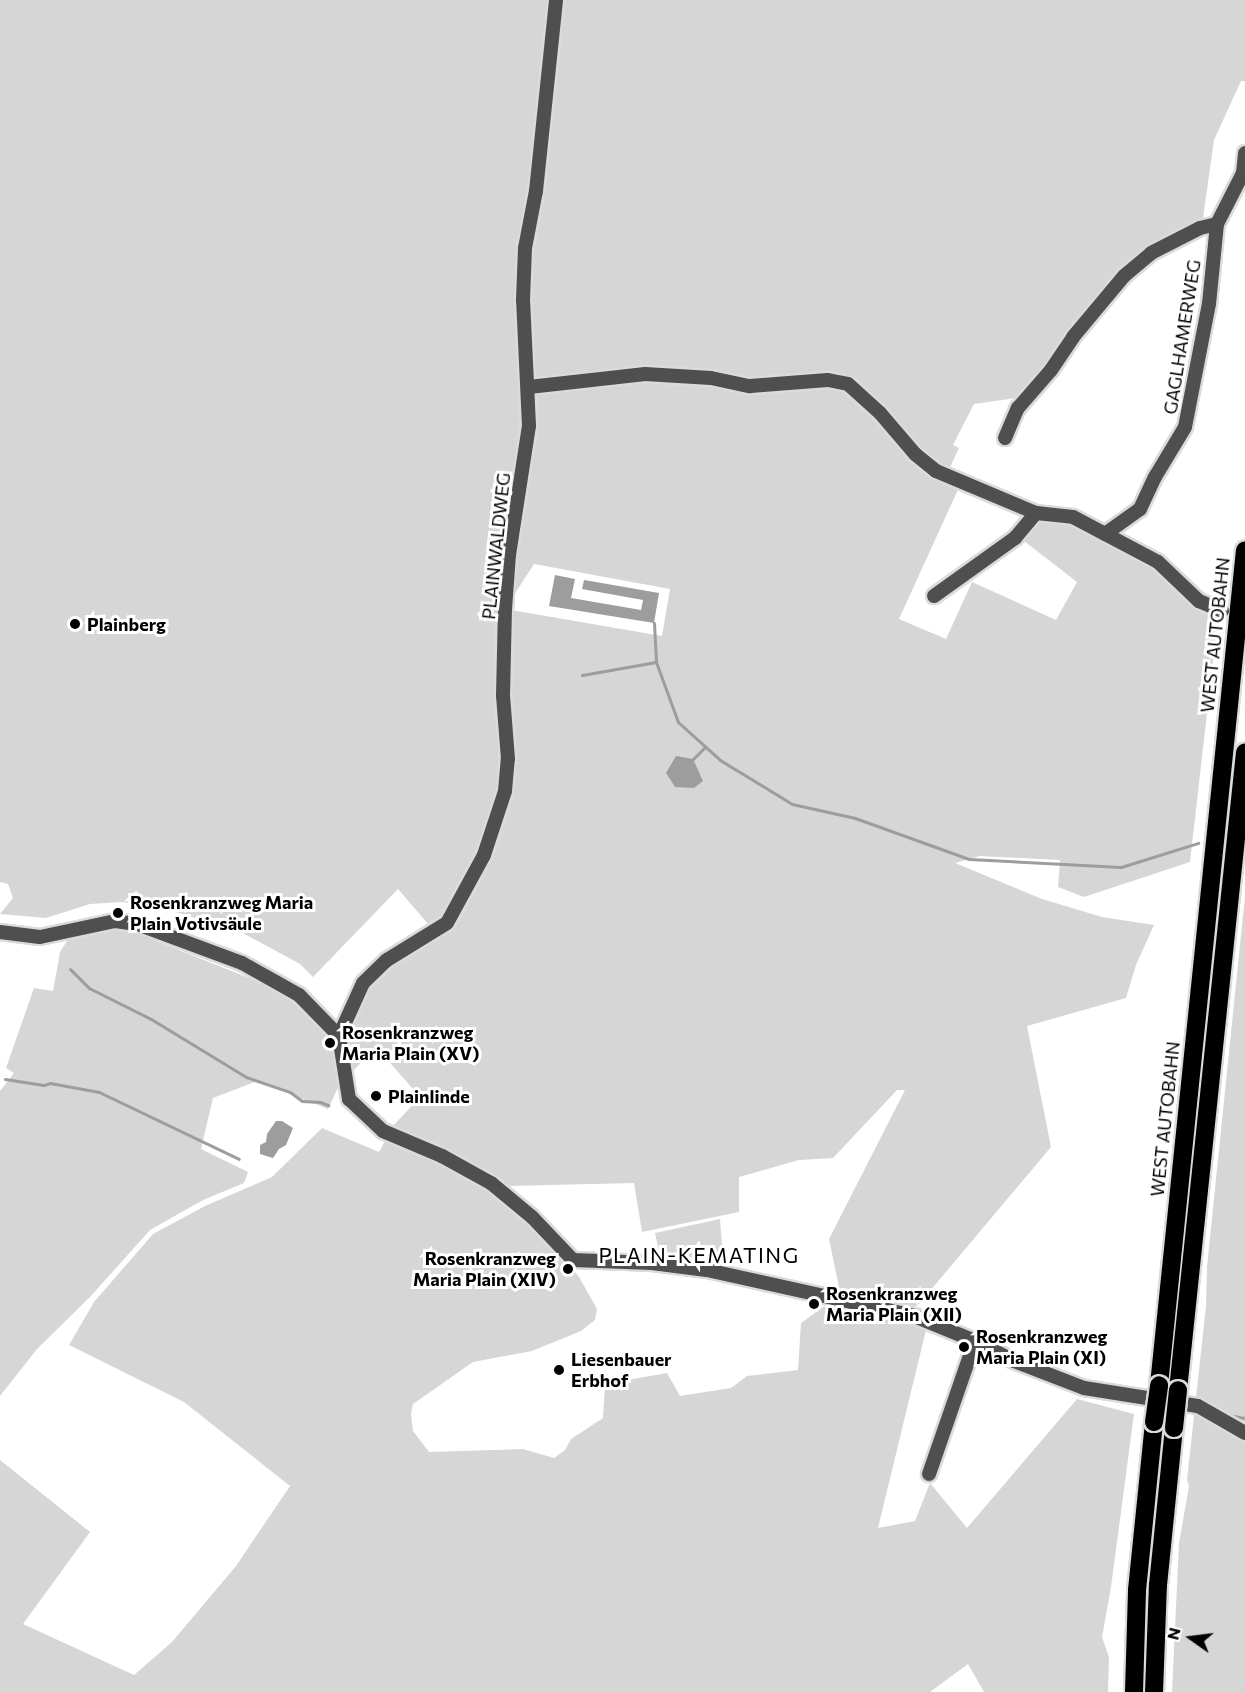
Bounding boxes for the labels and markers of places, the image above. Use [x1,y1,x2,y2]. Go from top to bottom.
place label: Plainberg [87,613,166,635]
marker: Plainberg [68,617,82,631]
place label: Rosenkranzweg Maria Plain Votivsäule [130,892,313,934]
marker: Rosenkranzweg Maria Plain Votivsäule [111,906,125,920]
place label: Rosenkranzweg Maria Plain (XV) [342,1022,479,1064]
marker: Rosenkranzweg Maria Plain (XV) [323,1036,337,1050]
place label: Plainlinde [388,1085,470,1107]
marker: Plainlinde [369,1089,383,1103]
place label: Rosenkranzweg Maria Plain (XIV) [413,1248,556,1290]
marker: Rosenkranzweg Maria Plain (XIV) [561,1262,575,1276]
place label: Rosenkranzweg Maria Plain (XII) [826,1283,962,1326]
marker: Rosenkranzweg Maria Plain (XII) [807,1297,821,1311]
place label: Rosenkranzweg Maria Plain (XI) [976,1326,1107,1368]
marker: Rosenkranzweg Maria Plain (XI) [957,1340,971,1354]
place label: Liesenbauer Erbhof [571,1349,672,1392]
marker: Liesenbauer Erbhof [552,1363,566,1377]

